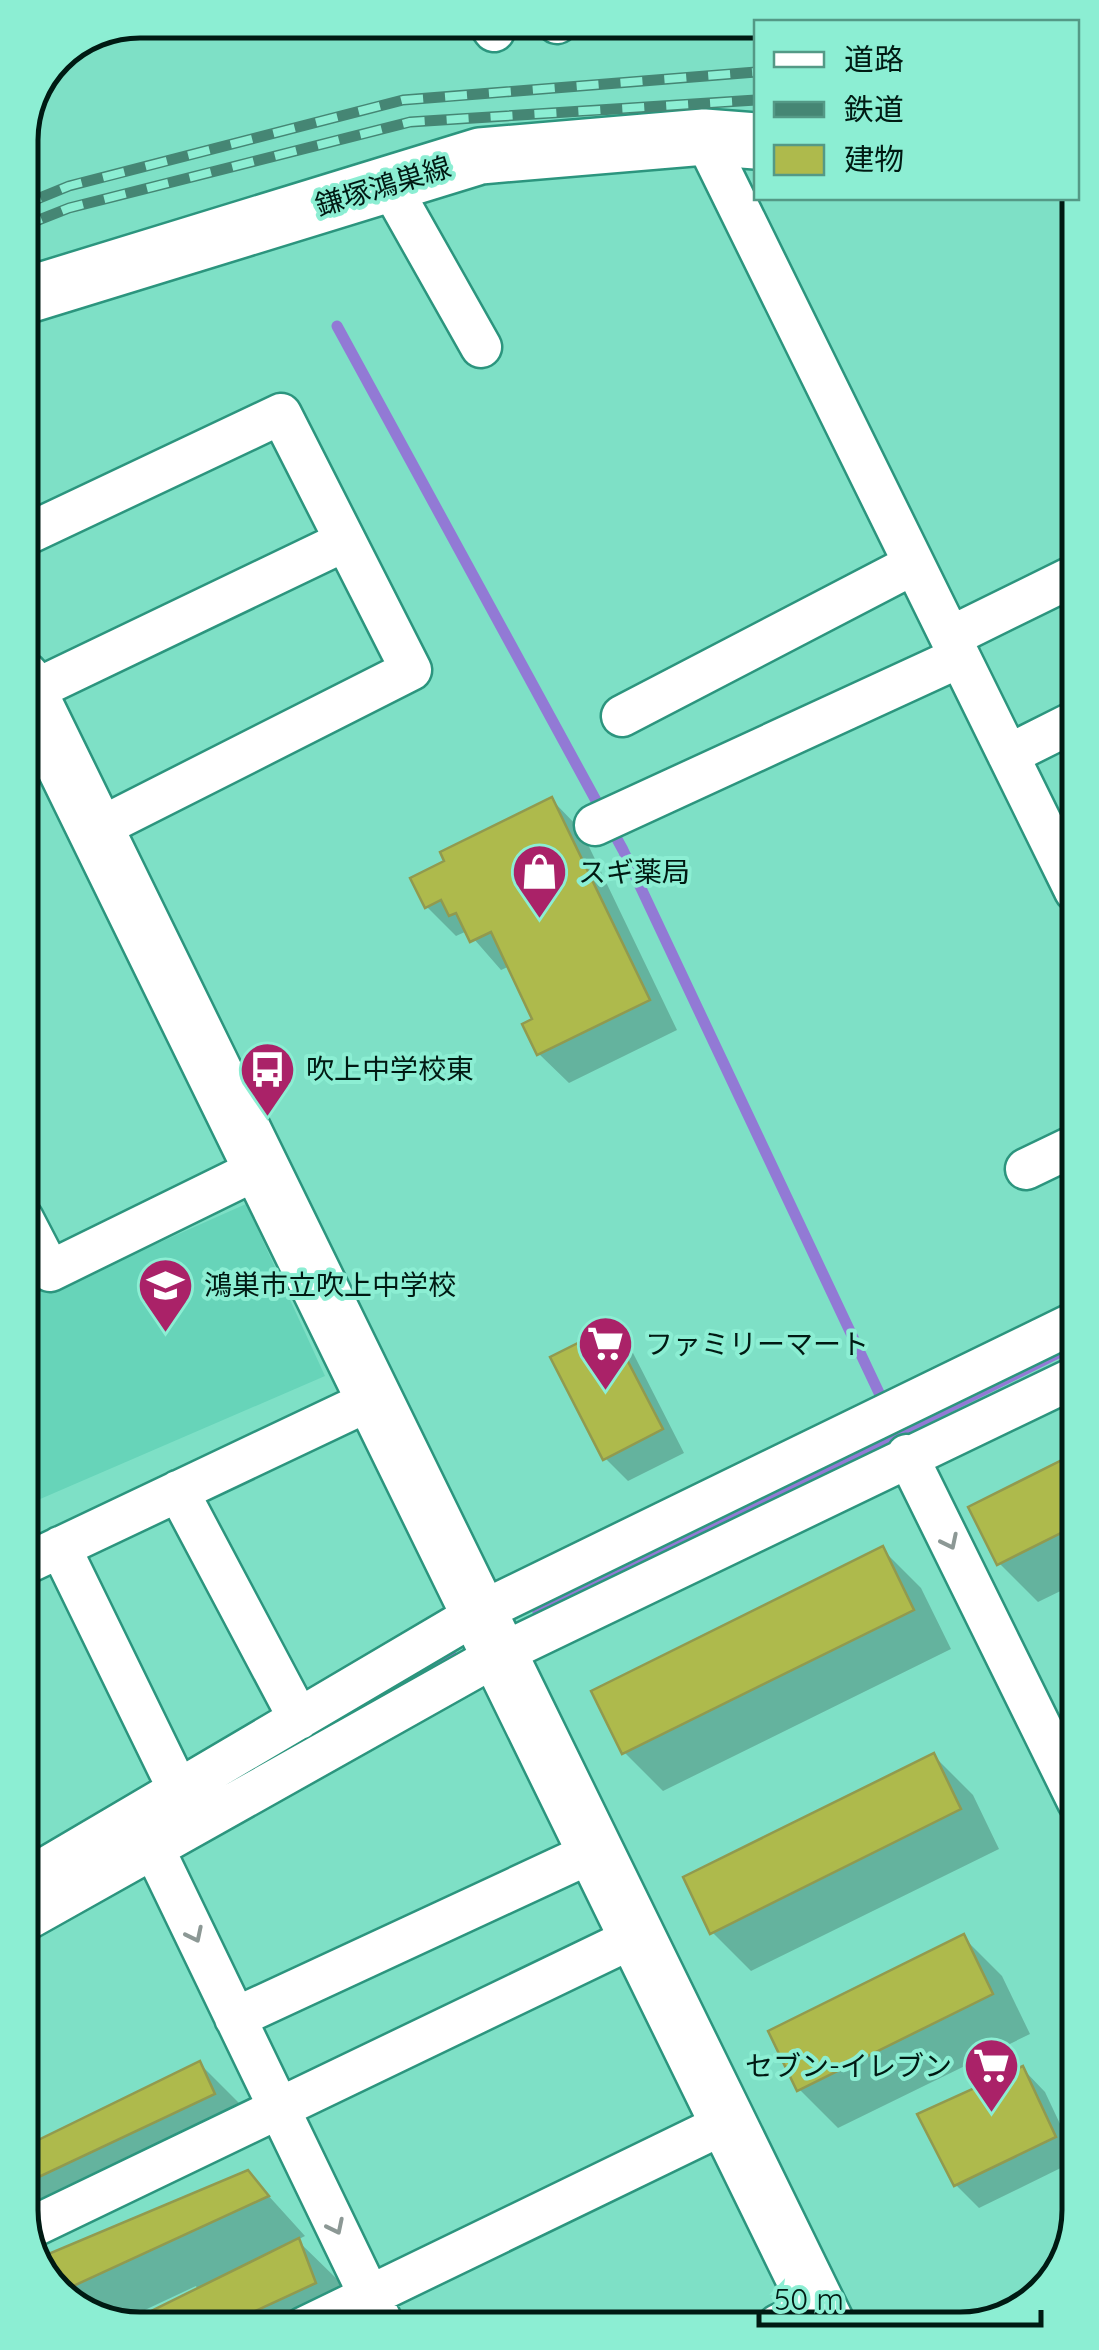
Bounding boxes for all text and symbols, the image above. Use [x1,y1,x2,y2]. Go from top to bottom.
legend [754,20,1079,200]
text: 道路 [844,40,904,78]
text: 鉄道 [844,90,904,128]
text: 建物 [844,140,904,178]
street label: 鎌塚鴻巣線 [311,148,455,223]
shop icon: スギ薬局 [509,842,569,921]
place label: スギ薬局 [578,854,690,889]
bus stop icon: 吹上中学校東 [237,1039,297,1118]
place label: 吹上中学校東 [306,1051,474,1086]
school or university icon: 鴻巣市立吹上中学校 [135,1255,195,1334]
place label: 鴻巣市立吹上中学校 [204,1267,456,1302]
supermarket icon: ファミリーマート [576,1314,636,1393]
place label: ファミリーマート [645,1326,869,1361]
one-way arrow [938,1532,958,1550]
one-way arrow [182,1924,202,1942]
supermarket icon: セブン-イレブン [961,2036,1021,2115]
place label: セブン-イレブン [745,2048,952,2083]
one-way arrow [324,2217,343,2235]
scale bar [759,2265,1042,2327]
text: 50 m [774,2280,844,2318]

